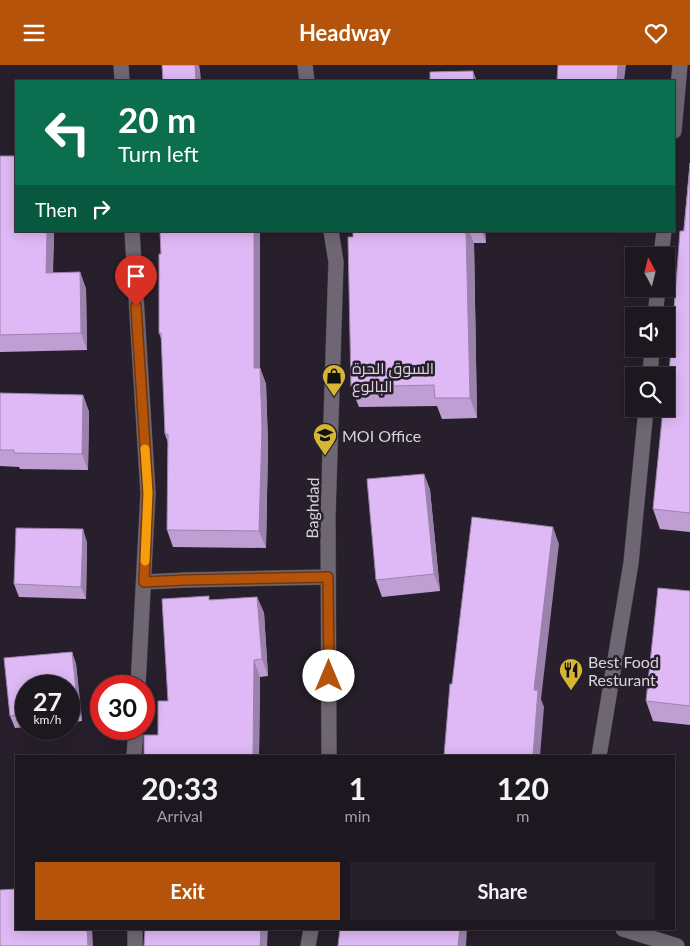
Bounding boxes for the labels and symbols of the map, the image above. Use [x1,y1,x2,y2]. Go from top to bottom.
north arrow [625,247,675,297]
pin [115,255,157,306]
place label: السوق الحرة البالوع [352,358,434,398]
shop icon: السوق الحرة البالوع [321,363,347,397]
school or university icon: MOI Office [312,422,338,456]
place label: MOI Office [342,426,421,445]
street label: Baghdad [302,477,322,539]
position arrow [302,649,354,701]
place label: Best Food Resturant [588,652,659,689]
restaurant icon: Best Food Resturant [558,657,584,691]
speed limit sign: 30 [90,675,155,740]

